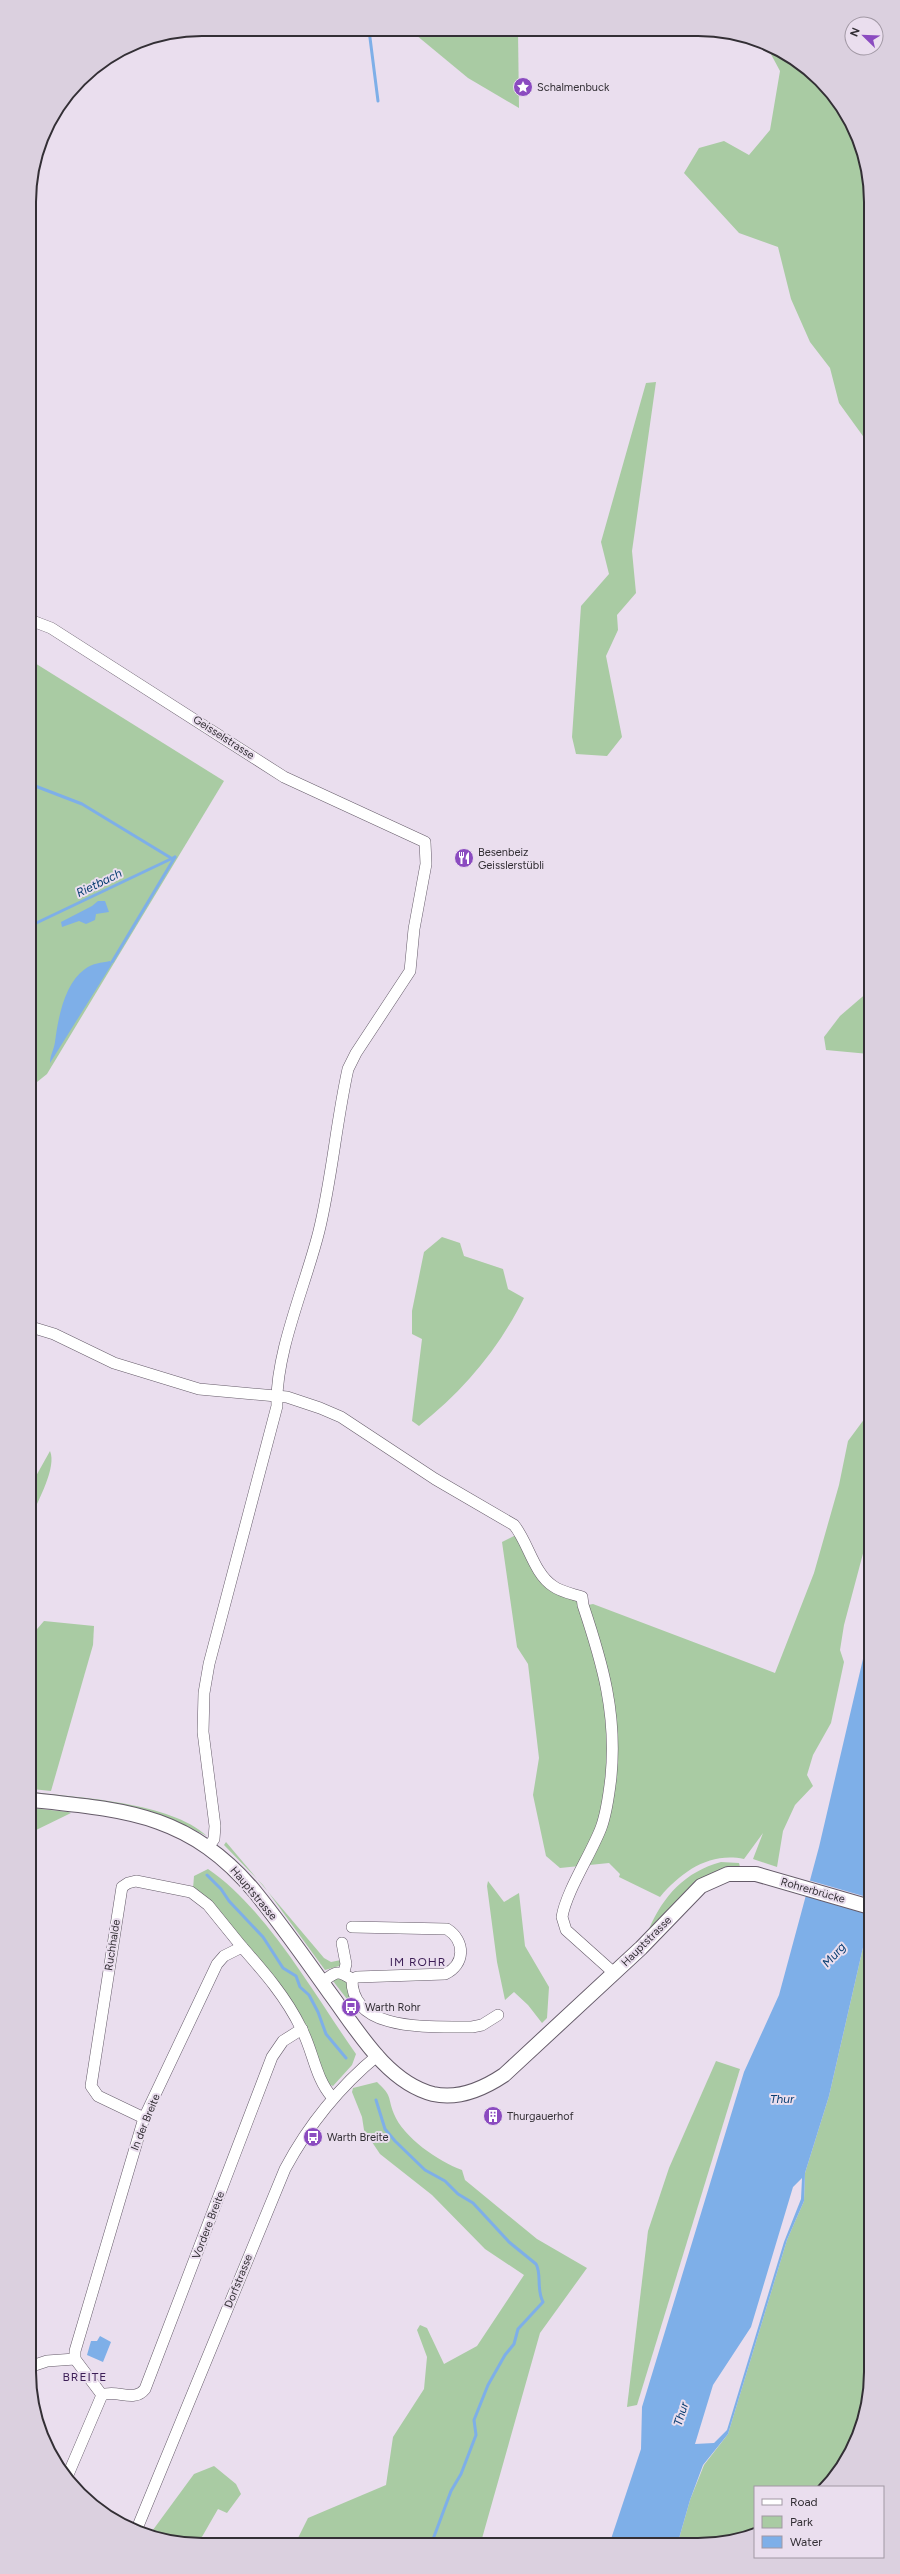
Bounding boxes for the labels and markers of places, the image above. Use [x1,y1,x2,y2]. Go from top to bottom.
place icon: Schalmenbuck [512,76,534,98]
place label: Schalmenbuck [537,81,610,94]
place label: Besenbeiz Geisslerstübli [478,846,544,872]
restaurant icon: Besenbeiz Geisslerstübli [453,847,475,869]
bus stop icon: Warth Rohr [340,1996,362,2018]
place label: Warth Rohr [365,2001,421,2014]
building icon: Thurgauerhof [482,2105,504,2127]
place label: Thurgauerhof [507,2110,575,2123]
bus stop icon: Warth Breite [302,2126,324,2148]
place label: Warth Breite [327,2131,389,2144]

